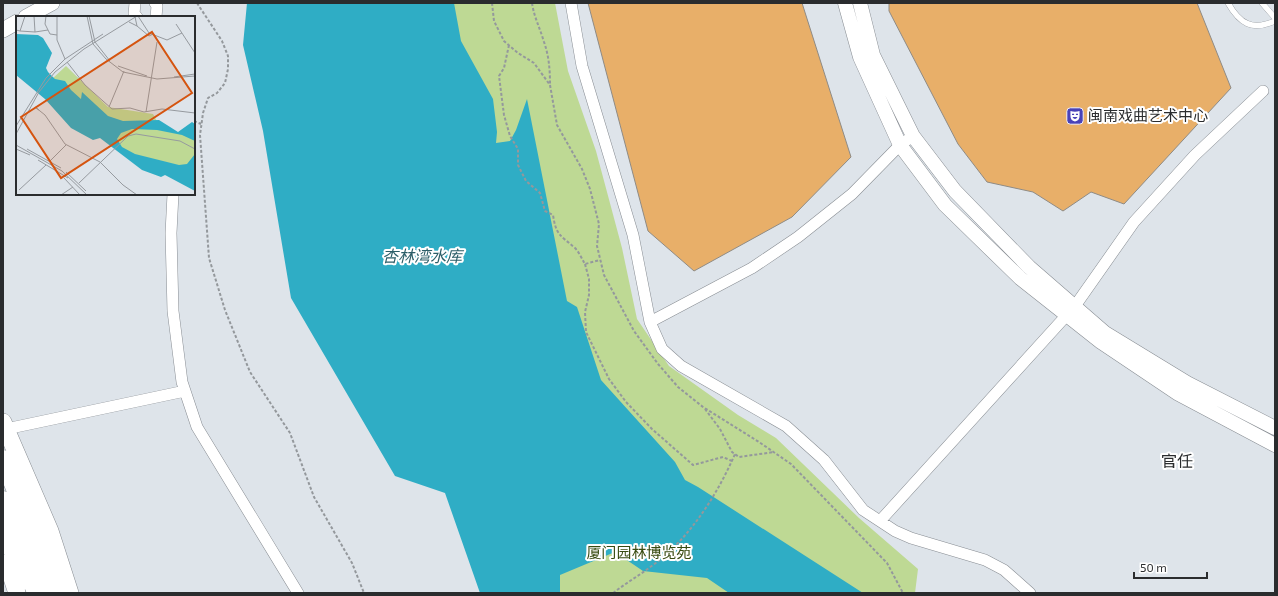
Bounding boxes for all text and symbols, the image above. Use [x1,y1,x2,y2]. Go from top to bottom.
inset map [16,16,195,195]
theatre icon: 闽南戏曲艺术中心 [1065,106,1085,126]
place label: 闽南戏曲艺术中心 [1088,106,1208,124]
water label: 杏林湾水库 [382,246,465,265]
district label: 官任 [1161,451,1193,470]
park label: 厦门园林博览苑 [586,543,692,561]
scale bar [1134,554,1207,580]
text: 50 m [1140,560,1167,574]

